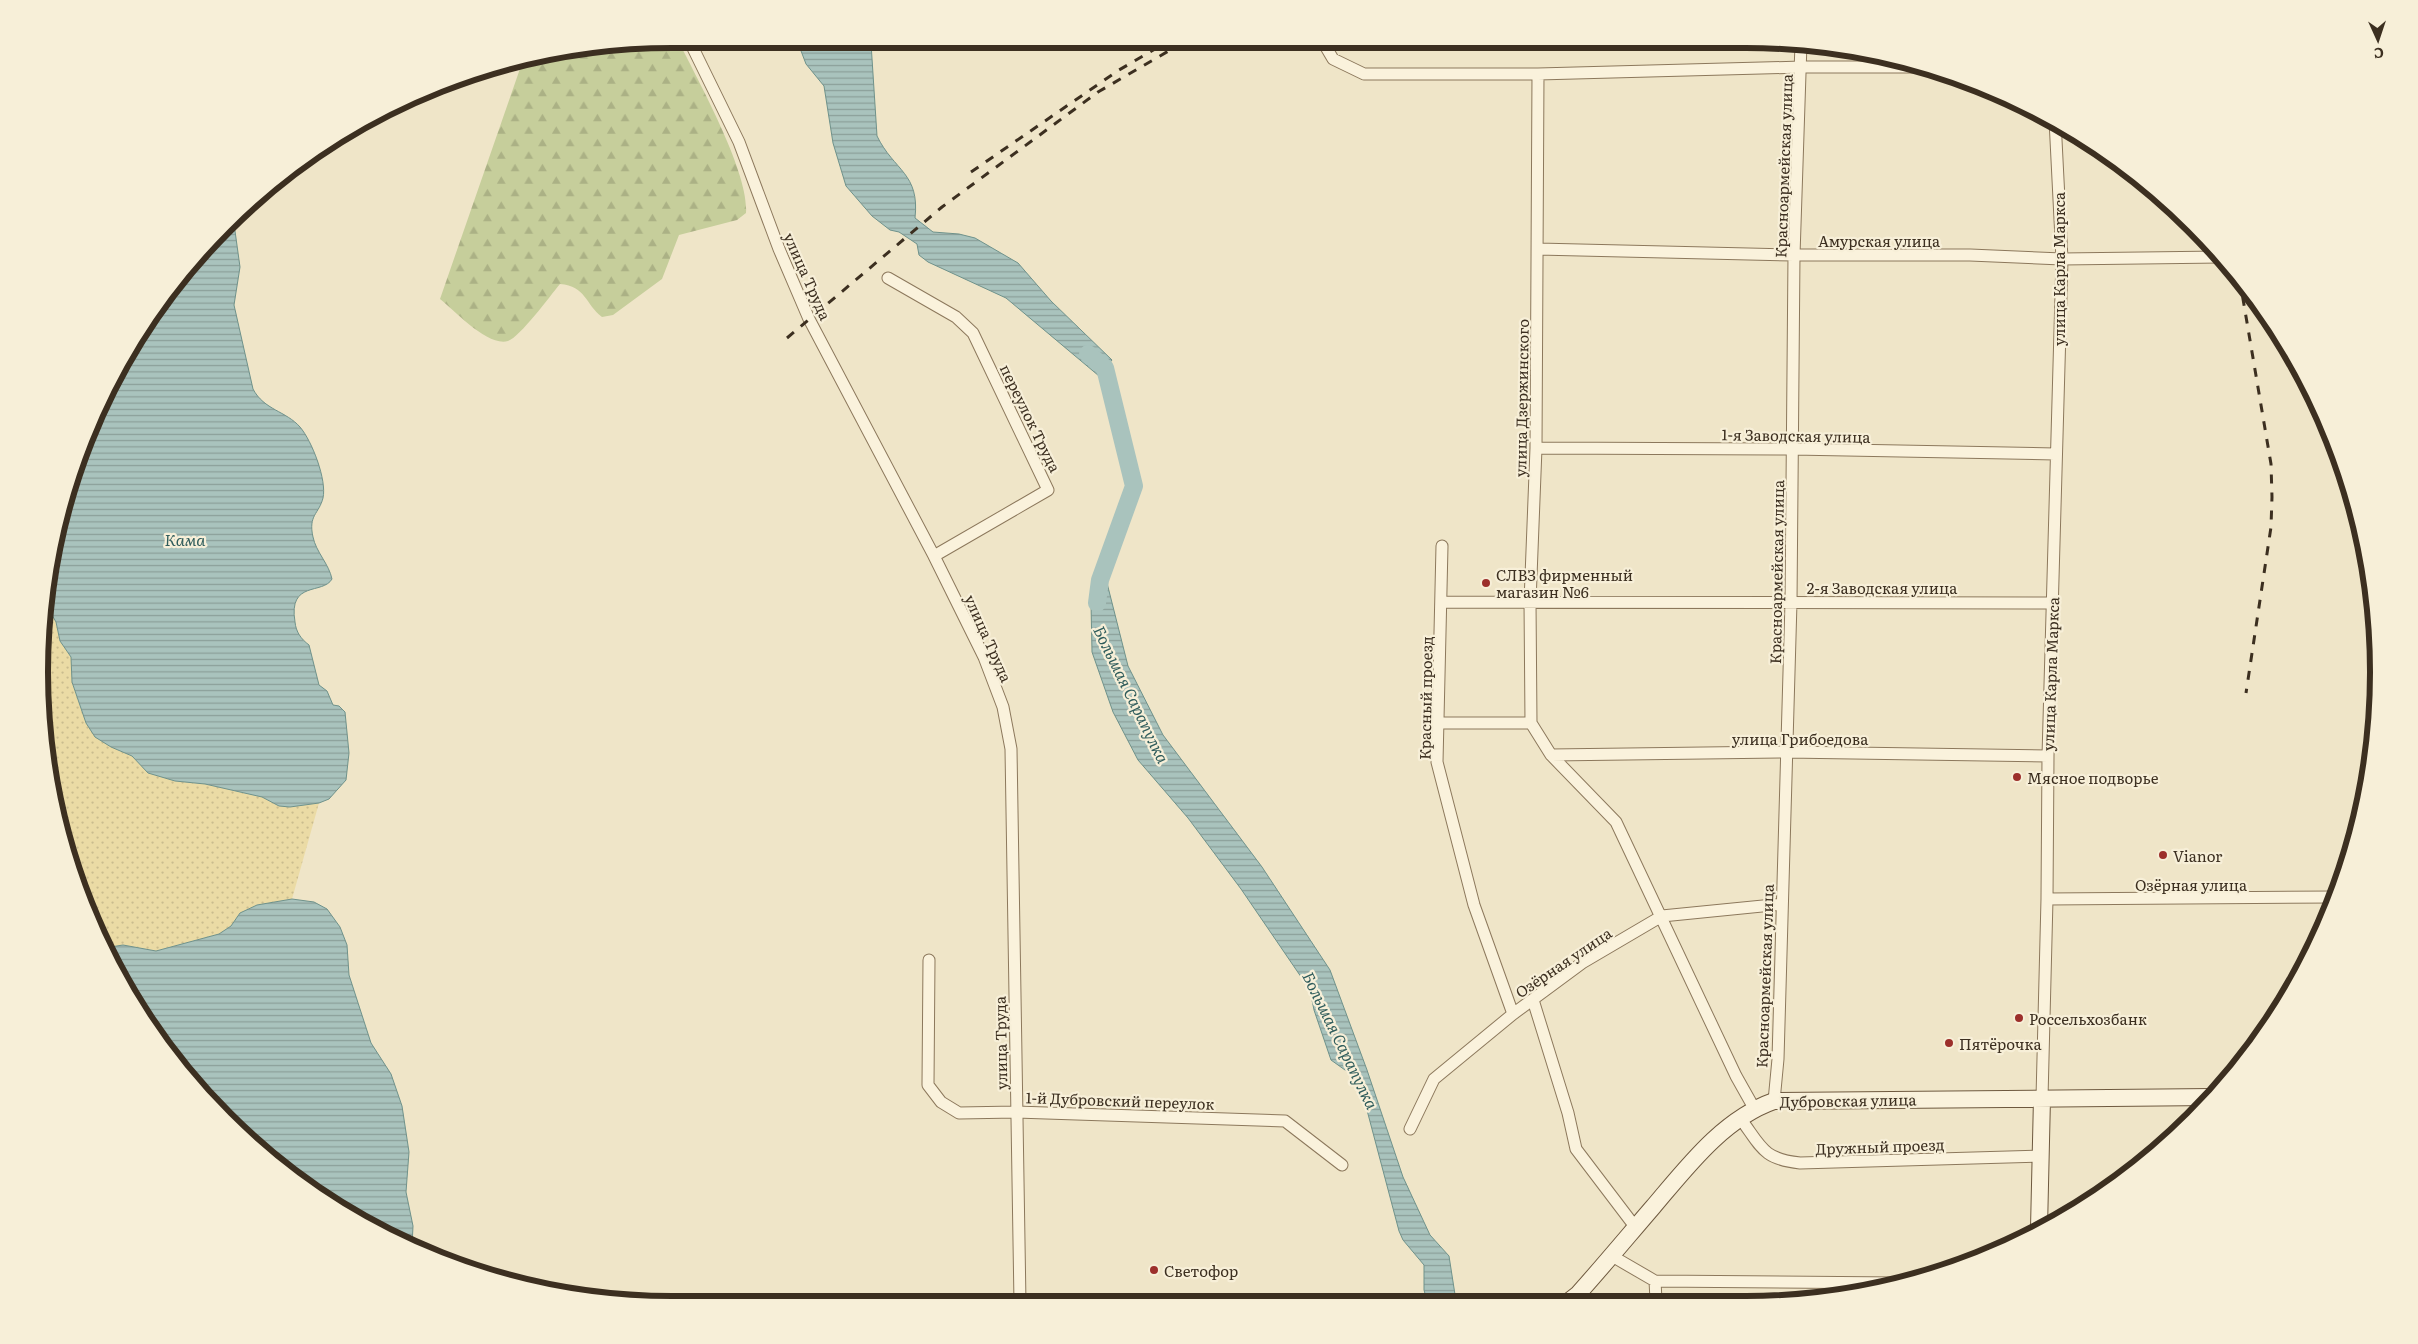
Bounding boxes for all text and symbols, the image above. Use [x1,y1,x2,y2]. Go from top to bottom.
north arrow [2353,15,2403,65]
text: С [2373,44,2384,64]
street label: Красноармейская улица [1768,73,1798,258]
street label: улица Карла Маркса [2047,191,2070,346]
street label: улица Труда [778,228,838,324]
street label: Амурская улица [1818,229,1941,252]
street label: улица Дзержинского [1508,318,1534,477]
street label: переулок Труда [995,360,1068,477]
street label: 1-я Заводская улица [1721,422,1872,448]
street label: Красноармейская улица [1763,479,1789,664]
water label: Кама [164,527,206,551]
place label: СЛВЗ фирменный магазин №6 [1496,563,1633,603]
street label: 2-я Заводская улица [1807,576,1958,599]
marker: СЛВЗ фирменный магазин №6 [1480,577,1492,589]
street label: улица Труда [959,590,1019,686]
street label: улица Карла Маркса [2036,596,2064,751]
water label: Большая Сарапулка [1088,621,1176,768]
street label: Красный проезд [1412,636,1438,760]
street label: улица Грибоедова [1732,727,1869,750]
place label: Мясное подворье [2027,766,2159,789]
marker: Мясное подворье [2011,771,2023,783]
place label: Vianor [2173,844,2222,867]
marker: Vianor [2157,849,2169,861]
street label: Озёрная улица [2135,873,2248,896]
street label: Красноармейская улица [1749,883,1779,1068]
street label: Озёрная улица [1510,921,1617,1003]
water label: Большая Сарапулка [1297,967,1385,1114]
street label: улица Труда [988,995,1012,1090]
place label: Россельхозбанк [2029,1007,2147,1030]
marker: Россельхозбанк [2013,1012,2025,1024]
place label: Пятёрочка [1959,1032,2043,1055]
marker: Пятёрочка [1943,1037,1955,1049]
street label: 1-й Дубровский переулок [1025,1085,1215,1115]
street label: Дубровская улица [1779,1087,1918,1113]
street label: Дружный проезд [1815,1132,1945,1160]
place label: Светофор [1164,1259,1238,1282]
marker: Светофор [1148,1264,1160,1276]

